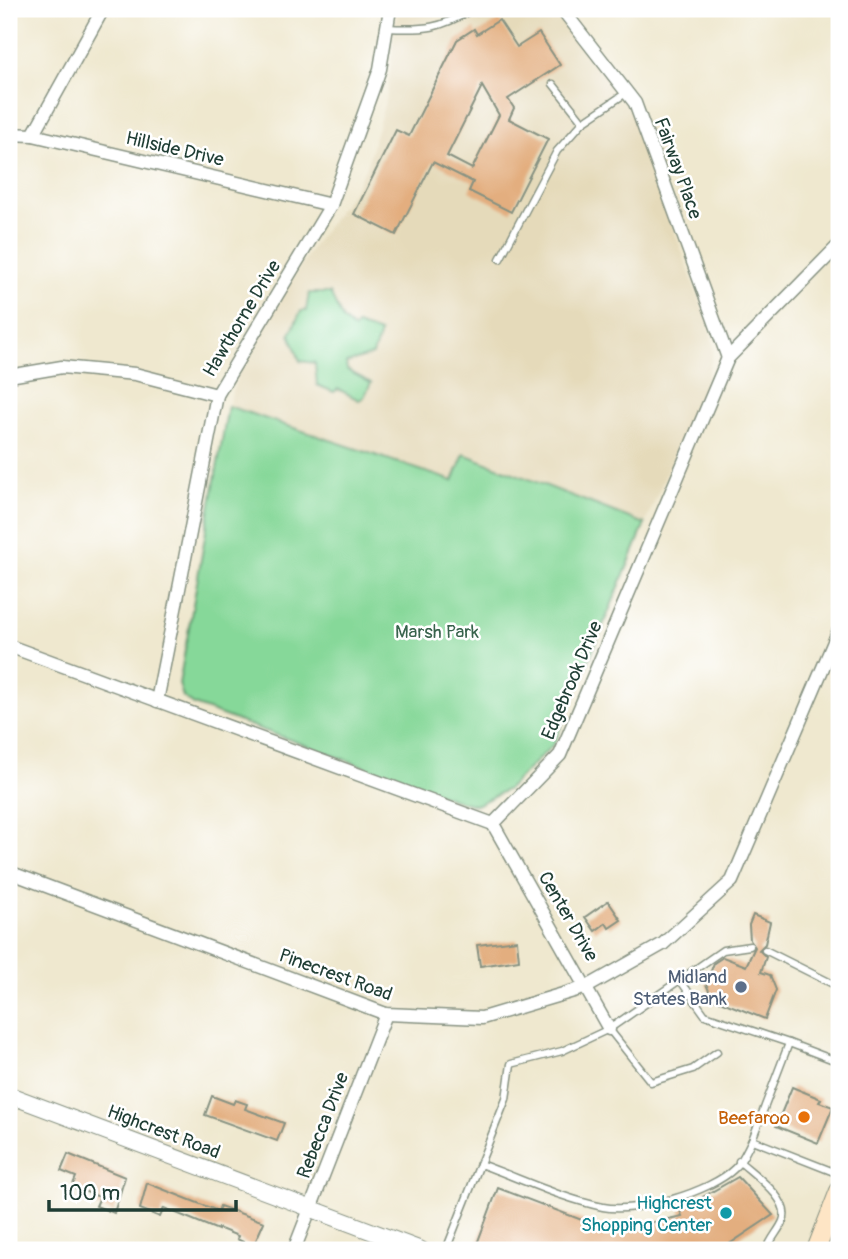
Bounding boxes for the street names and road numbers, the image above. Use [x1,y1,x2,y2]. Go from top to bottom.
street label: Fairway Place [649,114,708,223]
street label: Hillside Drive [123,126,227,172]
street label: Hawthorne Drive [198,255,286,381]
street label: Edgebrook Drive [536,617,608,743]
street label: Center Drive [533,867,604,966]
street label: Pinecrest Road [276,943,396,1007]
street label: Rebecca Drive [292,1068,354,1182]
street label: Highcrest Road [104,1099,224,1164]

